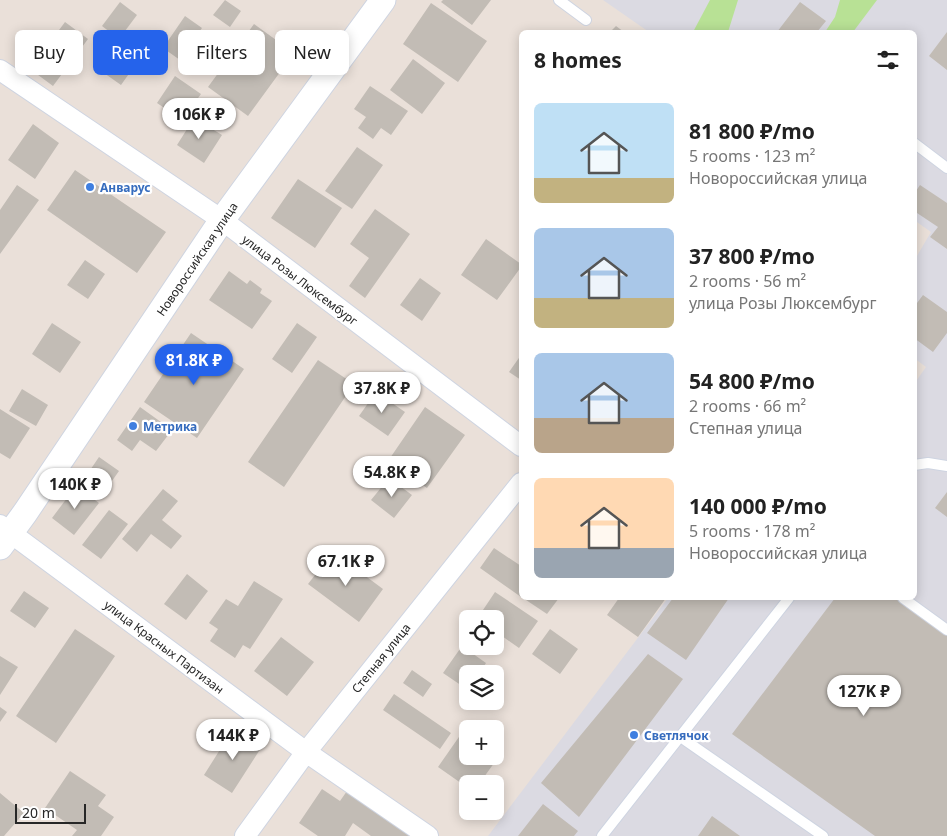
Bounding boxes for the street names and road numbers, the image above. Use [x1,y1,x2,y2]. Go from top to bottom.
street label: Новороссийская улица [153,199,241,319]
street label: улица Розы Люксембург [239,231,361,329]
street label: улица Красных Партизан [101,596,227,698]
street label: Степная улица [348,620,414,696]

